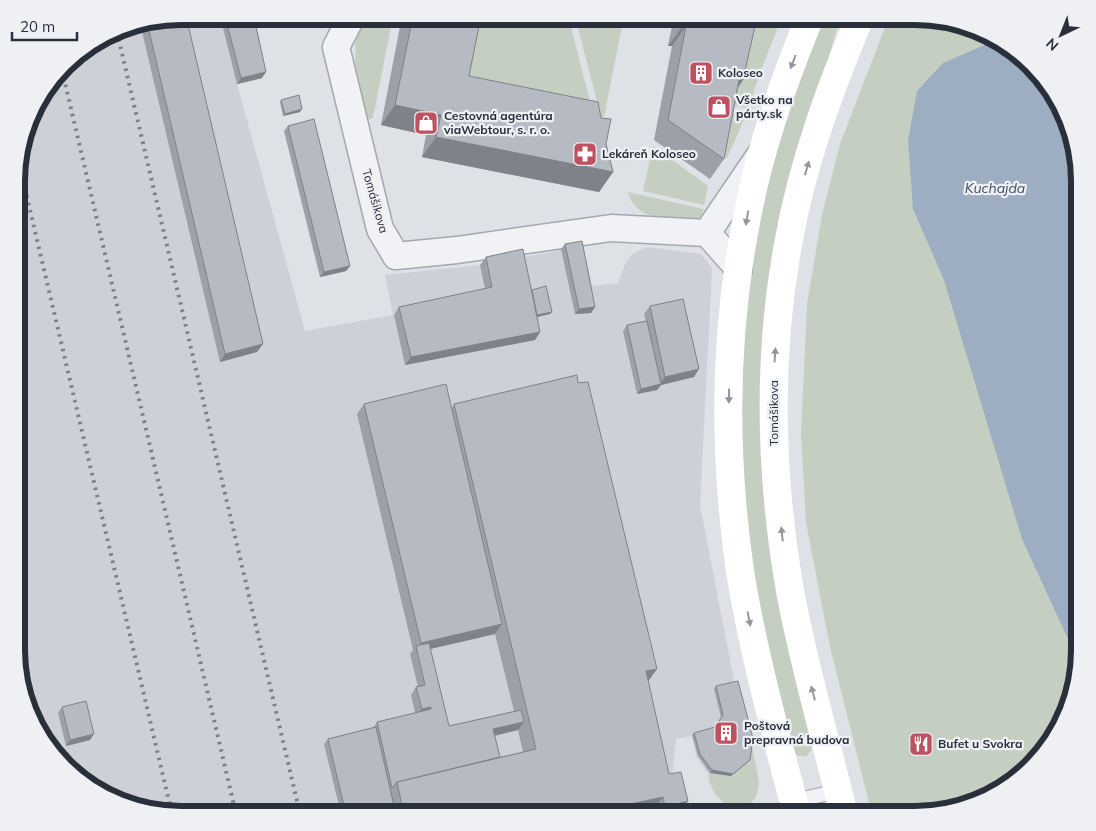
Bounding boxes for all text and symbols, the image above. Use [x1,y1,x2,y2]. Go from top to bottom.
scale bar [12,10,78,42]
north arrow [1036,10,1086,60]
text: 20 m [20,17,55,36]
text: N [1042,34,1062,55]
one-way arrow [788,55,796,69]
building icon: Koloseo [688,60,714,86]
place label: Koloseo [718,65,763,80]
place label: Všetko na párty.sk [735,92,793,121]
shop icon: Všetko na párty.sk [706,94,732,120]
place label: Cestovná agentúra viaWebtour, s. r. o. [443,108,553,137]
shop icon: Cestovná agentúra viaWebtour, s. r. o. [413,110,439,136]
pharmacy icon: Lekáreň Koloseo [572,141,598,167]
place label: Lekáreň Koloseo [602,146,696,161]
one-way arrow [803,160,811,175]
street label: Tomášikova [359,167,392,235]
water label: Kuchajda [965,179,1025,197]
one-way arrow [742,210,750,226]
one-way arrow [772,346,780,362]
street label: Tomášikova [766,380,781,446]
one-way arrow [725,389,733,405]
one-way arrow [778,526,786,542]
one-way arrow [745,611,753,627]
one-way arrow [809,686,817,701]
place label: Poštová prepravná budova [744,718,849,747]
building icon: Poštová prepravná budova [713,720,739,746]
restaurant icon: Bufet u Svokra [908,731,934,757]
place label: Bufet u Svokra [938,736,1022,751]

